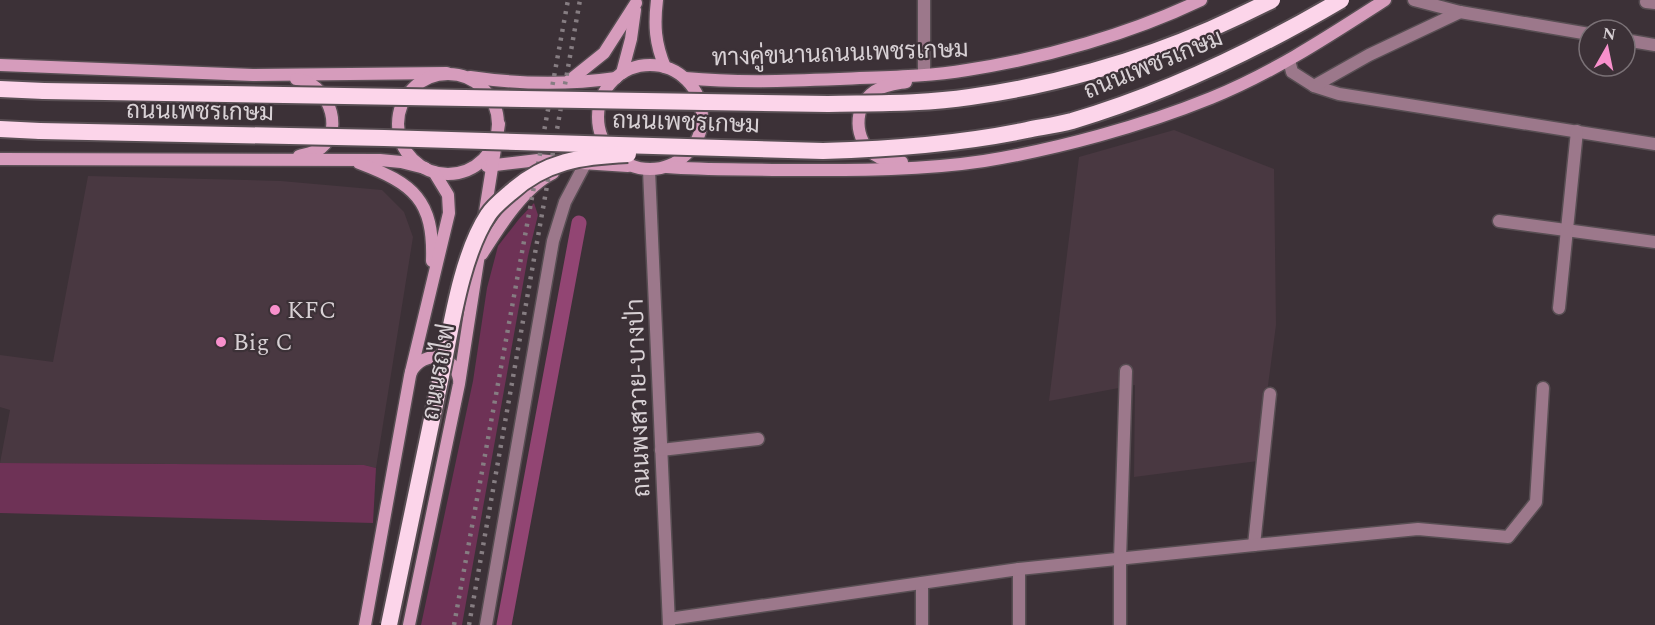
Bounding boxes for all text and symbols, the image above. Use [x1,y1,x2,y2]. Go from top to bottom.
north arrow [1577,18,1637,78]
street label: ถนนเพชรเกษม [1078,21,1229,109]
text: N [1601,21,1618,47]
street label: ทางคู่ขนานถนนเพชรเกษม [711,32,969,76]
street label: ถนนเพชรเกษม [126,93,274,131]
street label: ถนนเพชรเกษม [612,102,760,144]
place label: KFC [287,293,336,329]
street label: ถนนพงสวาย-บางป่า [618,298,660,498]
marker: KFC [268,303,282,317]
street label: ถนนรถไฟ [413,321,465,423]
place label: Big C [233,325,293,361]
marker: Big C [214,335,228,349]

